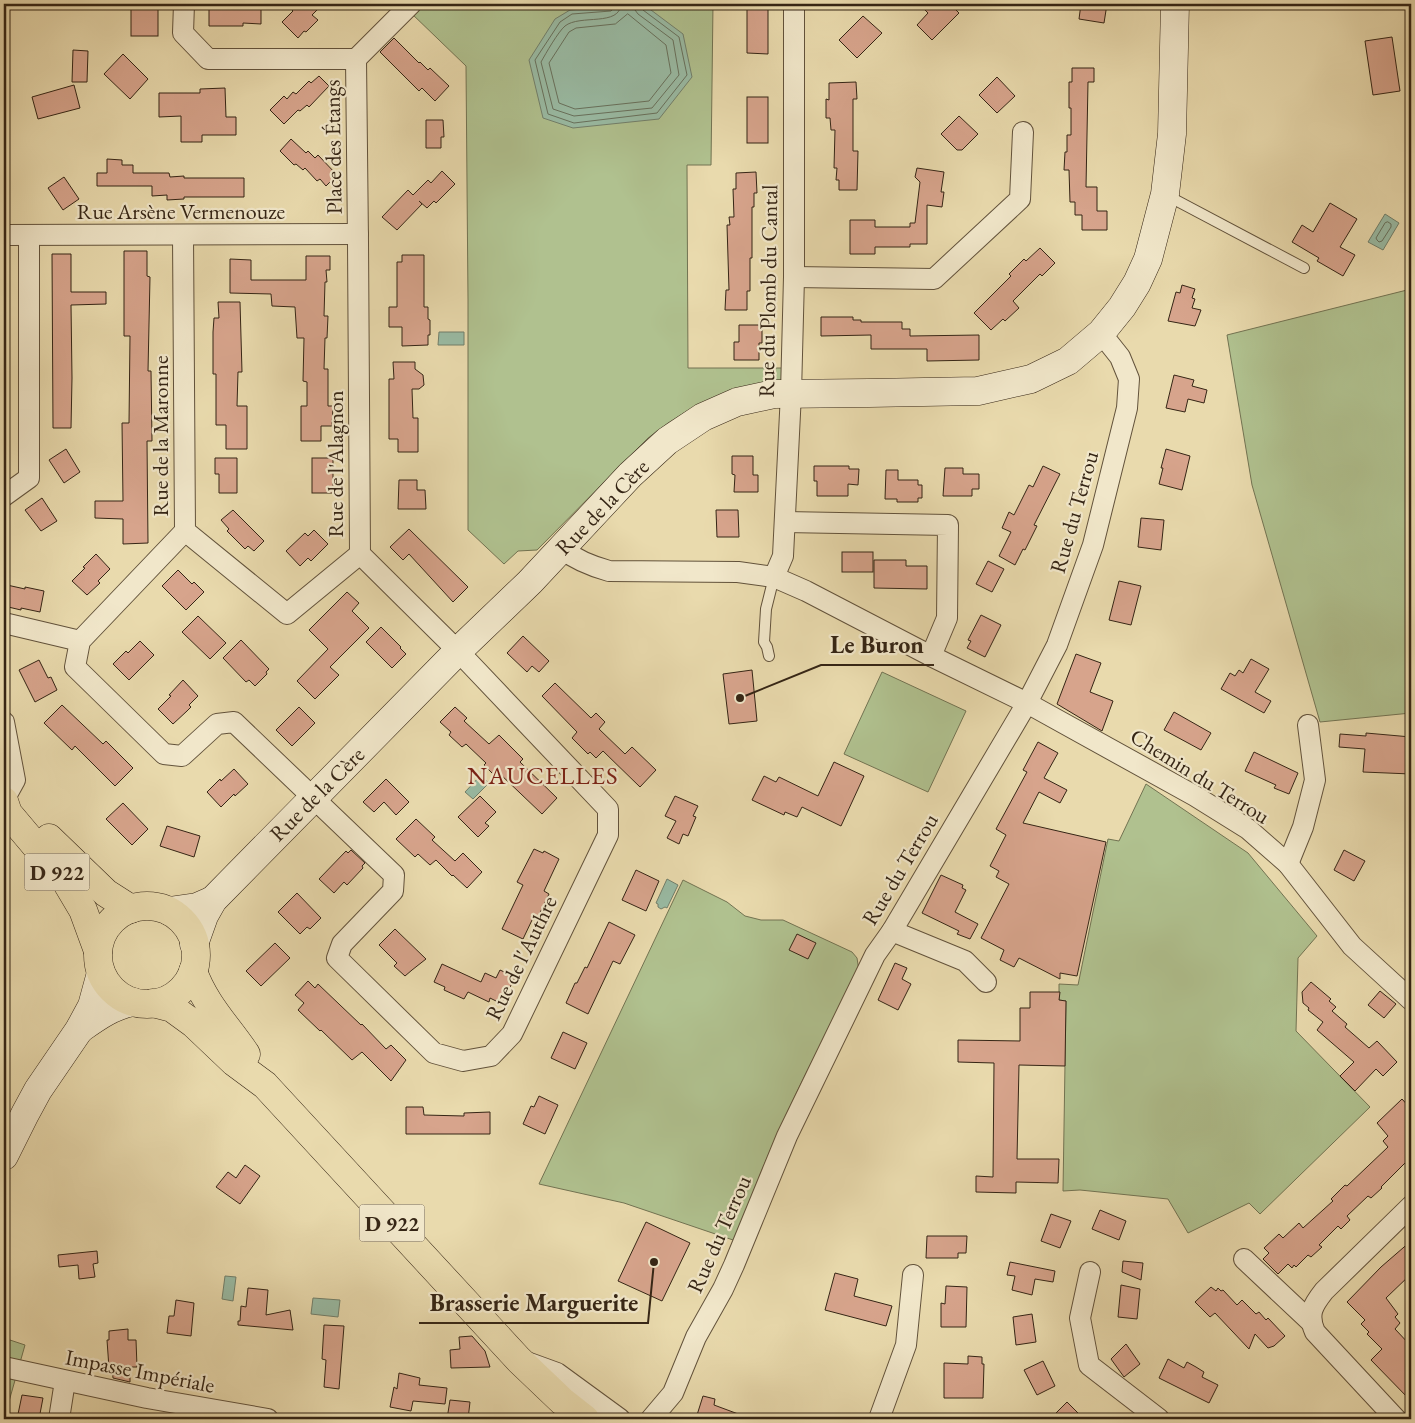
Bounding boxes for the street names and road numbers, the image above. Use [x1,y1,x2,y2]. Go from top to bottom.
street label: Place des Étangs [317,79,349,215]
street label: Rue du Plomb du Cantal [752,184,784,398]
street label: Rue Arsène Vermenouze [77,197,286,226]
street label: Rue de la Maronne [146,355,175,517]
street label: Rue de l'Alagnon [321,390,350,538]
street label: Rue du Terrou [1043,447,1105,576]
street label: Rue de la Cère [549,452,655,561]
street label: Chemin du Terrou [1125,721,1276,831]
street label: Rue de la Cère [263,740,371,848]
street label: Rue du Terrou [855,807,945,930]
road number: D 922 [24,854,90,890]
street label: Rue de l'Authre [478,891,564,1025]
street label: Rue du Terrou [680,1170,758,1297]
road number: D 922 [360,1204,424,1242]
street label: Impasse Impériale [63,1342,218,1400]

